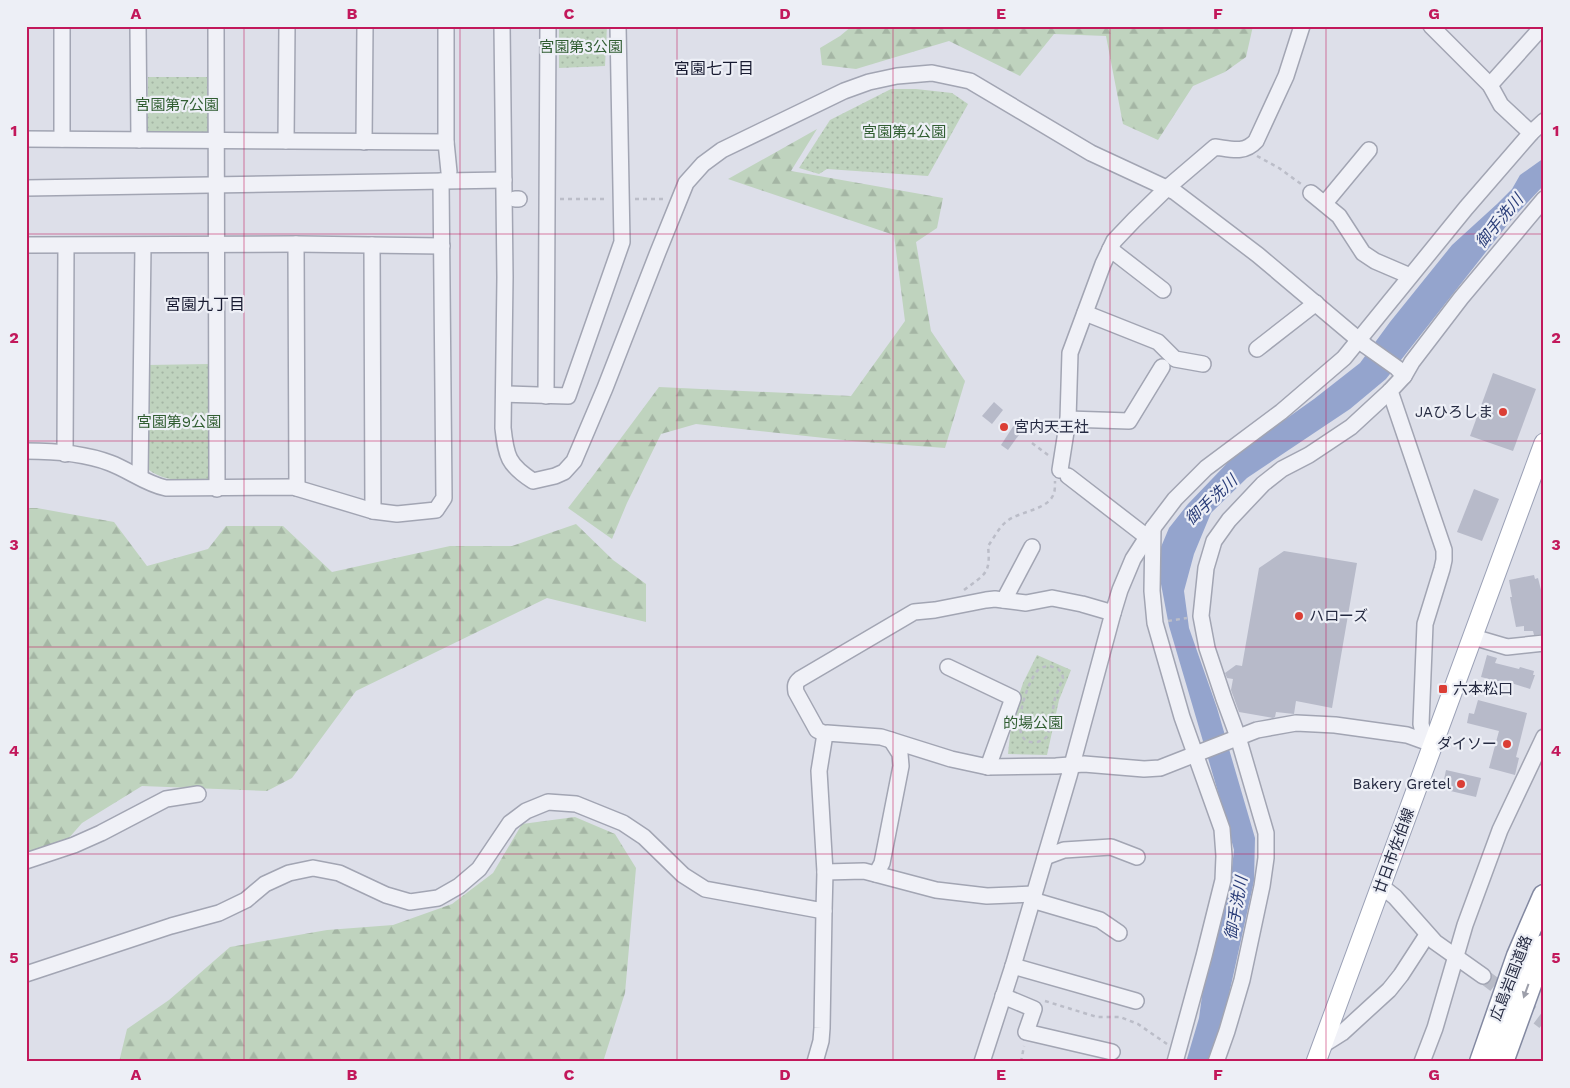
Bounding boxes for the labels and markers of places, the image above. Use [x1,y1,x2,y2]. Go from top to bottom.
place label: JAひろしま [1415,403,1493,421]
marker: JAひろしま [1497,406,1509,418]
place label: 宮内天王社 [1014,418,1089,436]
marker: 宮内天王社 [998,421,1010,433]
place label: ハローズ [1309,607,1368,625]
marker: ハローズ [1293,610,1305,622]
place label: 六本松口 [1453,680,1513,698]
marker: 六本松口 [1437,683,1449,695]
place label: ダイソー [1437,735,1497,753]
marker: ダイソー [1501,738,1513,750]
place label: Bakery Gretel [1353,775,1451,793]
marker: Bakery Gretel [1455,778,1467,790]

